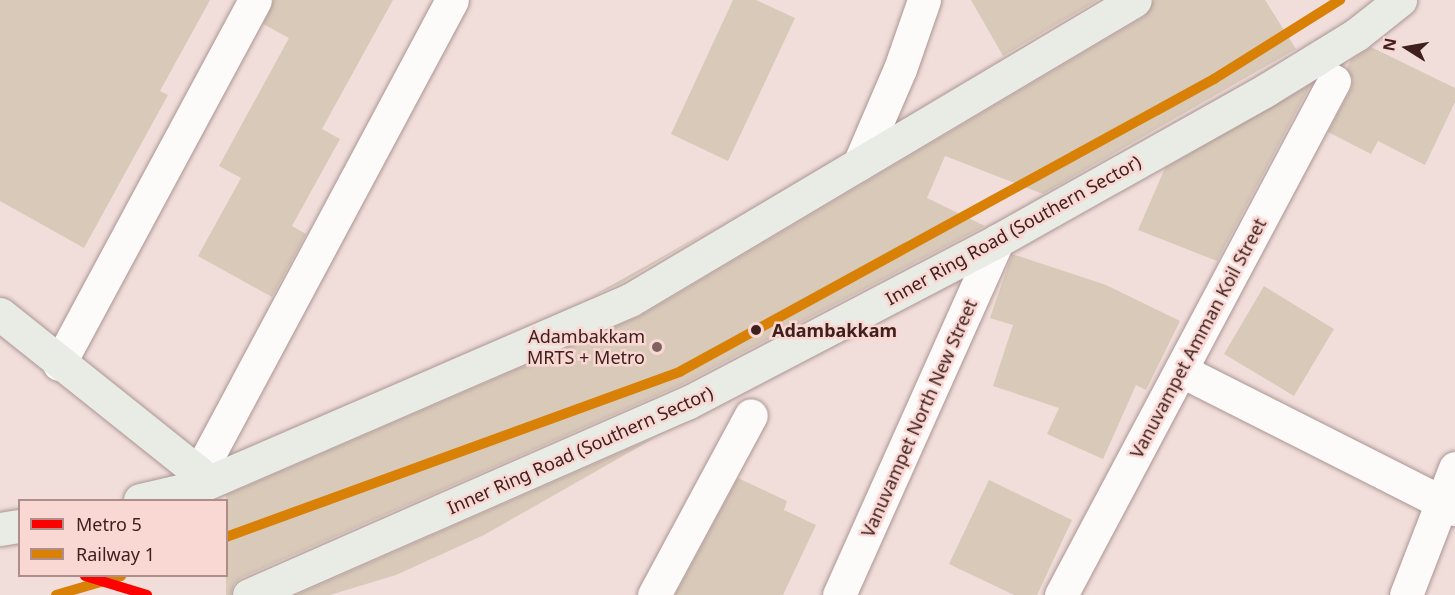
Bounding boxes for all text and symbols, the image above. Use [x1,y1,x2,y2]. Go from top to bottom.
north arrow [1377,18,1437,78]
text: N [1377,36,1401,53]
street label: Inner Ring Road (Southern Sector) [882,151,1144,309]
street label: Vanuvampet Amman Koil Street [1125,214,1271,462]
street label: Vanuvampet North New Street [857,296,981,540]
marker: Adambakkam [745,319,767,341]
place label: Adambakkam [772,319,897,341]
place label: Adambakkam MRTS + Metro [527,326,645,368]
marker: Adambakkam MRTS + Metro [650,340,664,354]
street label: Inner Ring Road (Southern Sector) [444,381,716,519]
legend [18,499,228,577]
text: Metro 5 [76,512,142,536]
text: Railway 1 [76,542,155,566]

